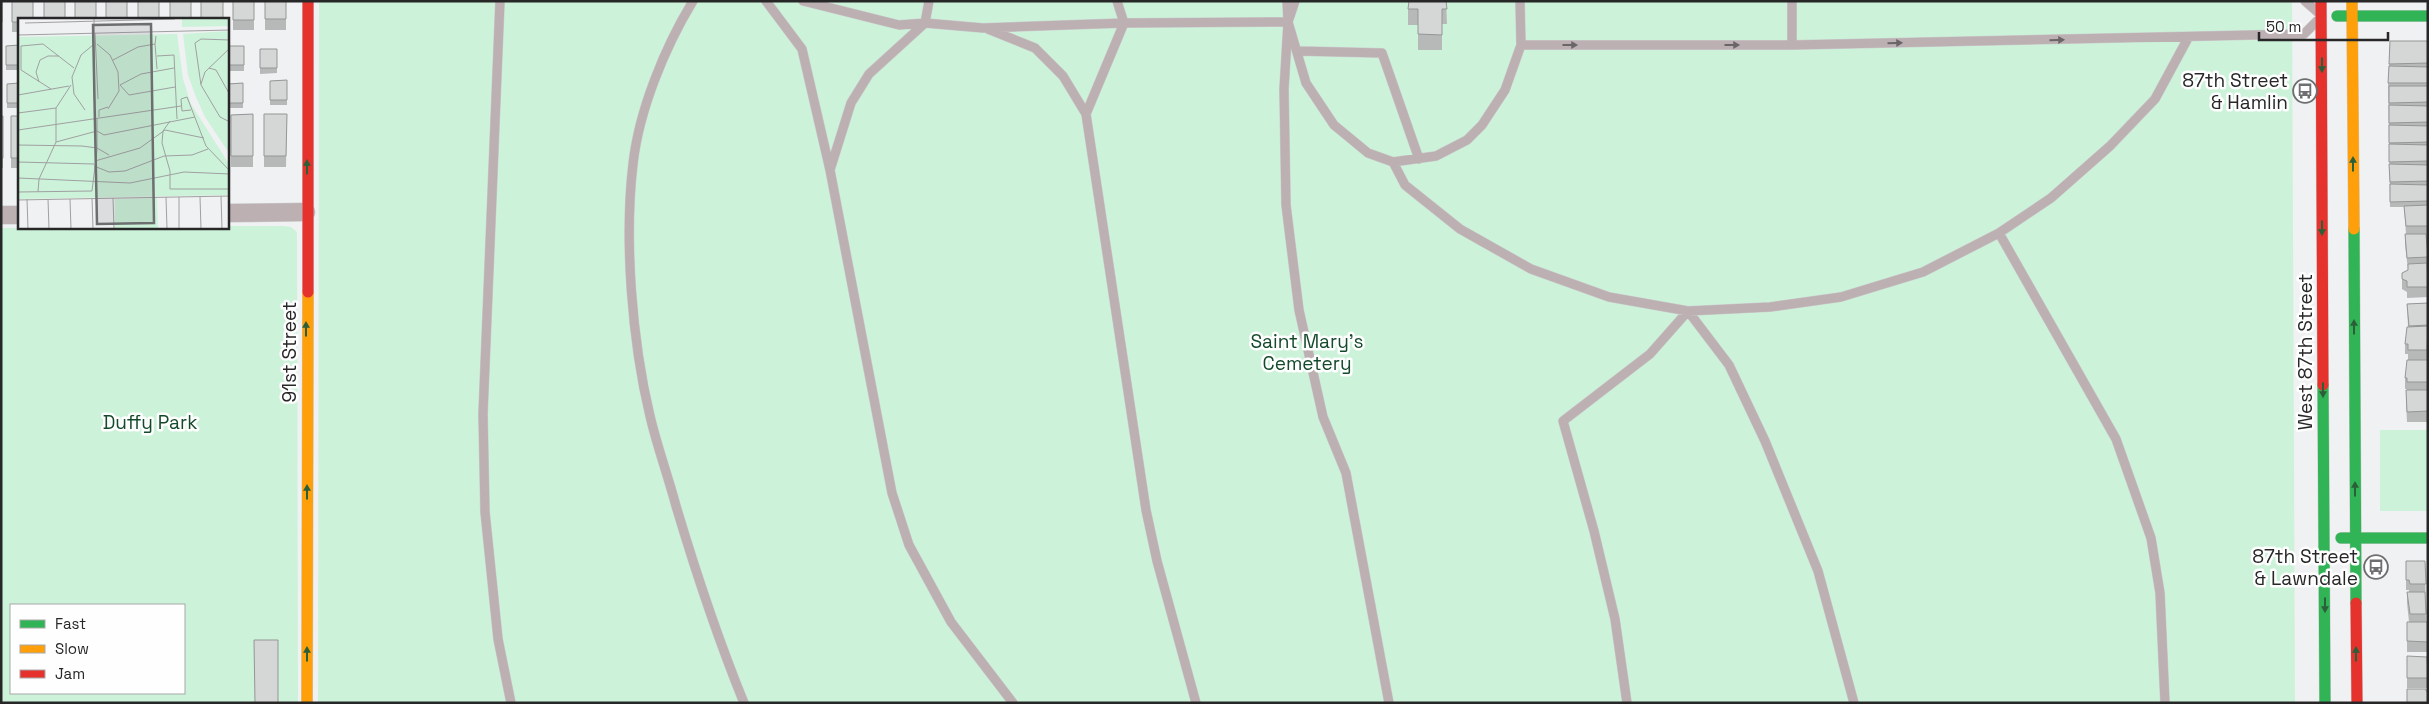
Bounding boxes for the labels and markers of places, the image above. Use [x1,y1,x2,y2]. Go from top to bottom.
place label: 87th Street & Hamlin [2182,68,2288,115]
bus stop icon: 87th Street & Hamlin [2292,78,2318,104]
place label: 87th Street & Lawndale [2252,544,2358,591]
bus stop icon: 87th Street & Lawndale [2363,554,2389,580]

